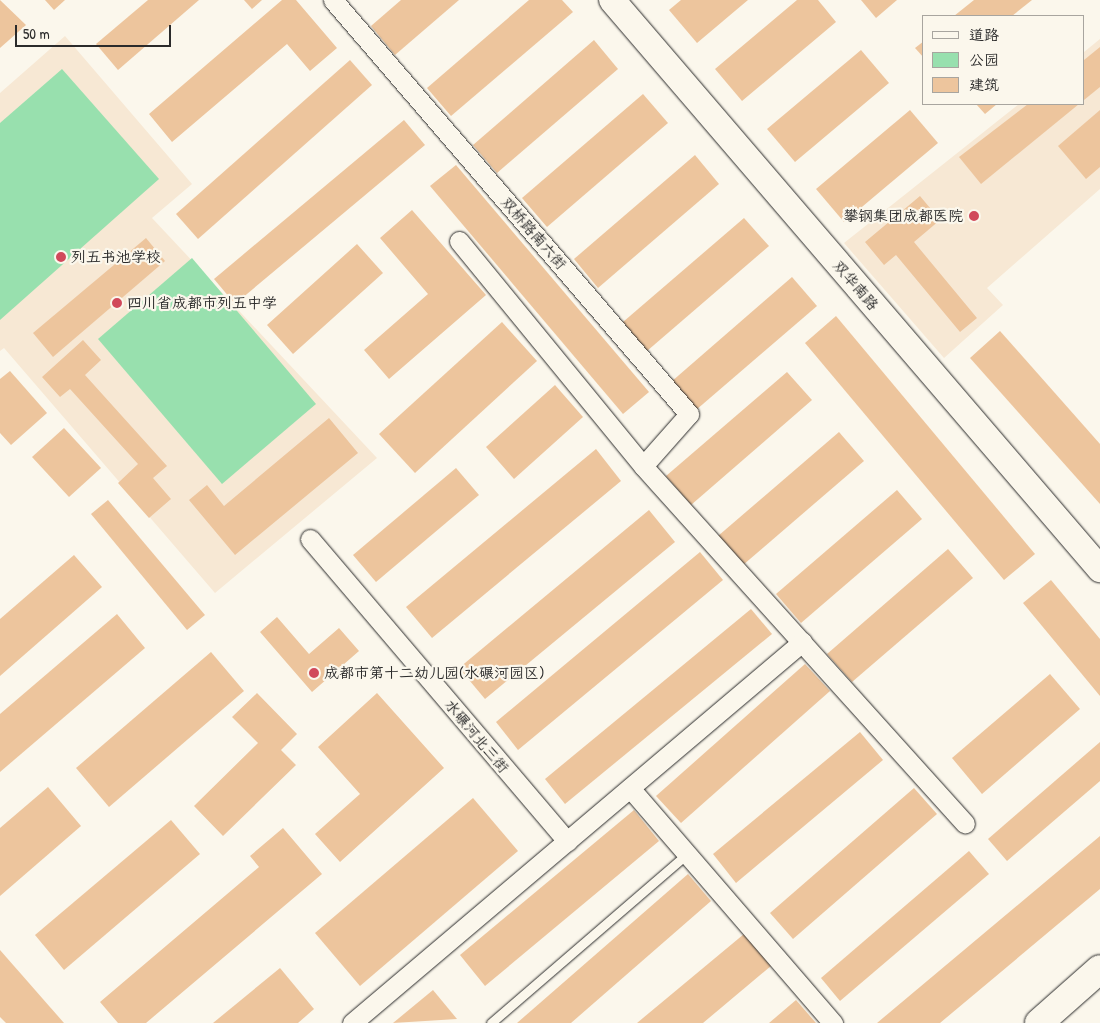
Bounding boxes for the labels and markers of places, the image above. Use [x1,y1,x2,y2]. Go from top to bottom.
place label: 攀钢集团成都医院 [843,207,963,225]
marker: 攀钢集团成都医院 [967,209,981,223]
place label: 列五书池学校 [71,248,161,266]
marker: 列五书池学校 [55,251,67,263]
place label: 四川省成都市列五中学 [127,294,277,312]
marker: 四川省成都市列五中学 [111,297,123,309]
place label: 成都市第十二幼儿园(水碾河园区) [324,664,544,682]
marker: 成都市第十二幼儿园(水碾河园区) [308,667,320,679]

